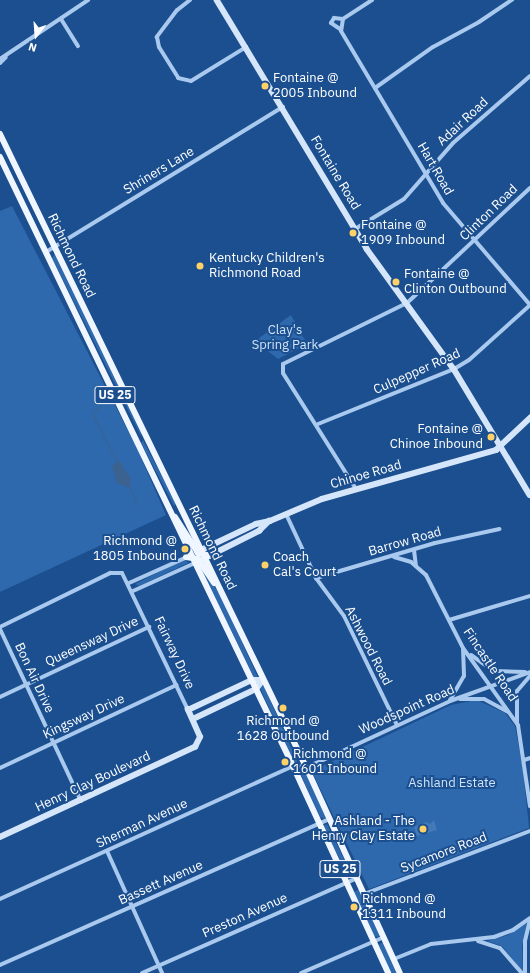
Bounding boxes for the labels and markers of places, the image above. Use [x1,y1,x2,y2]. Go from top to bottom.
place label: Fontaine @ 2005 Inbound [273,71,357,102]
marker: Fontaine @ 2005 Inbound [260,81,270,91]
place label: Fontaine @ 1909 Inbound [361,218,445,249]
marker: Fontaine @ 1909 Inbound [348,228,358,238]
place label: Kentucky Children's Richmond Road [209,251,325,282]
marker: Kentucky Children's Richmond Road [194,260,206,272]
place label: Fontaine @ Clinton Outbound [404,267,507,298]
marker: Fontaine @ Clinton Outbound [391,277,401,287]
place label: Fontaine @ Chinoe Inbound [390,422,483,453]
marker: Fontaine @ Chinoe Inbound [486,432,496,442]
place label: Richmond @ 1805 Inbound [93,534,177,565]
marker: Richmond @ 1805 Inbound [180,544,190,554]
place label: Coach Cal's Court [273,550,336,581]
marker: Coach Cal's Court [260,560,270,570]
marker: Richmond @ 1628 Outbound [278,703,288,713]
place label: Richmond @ 1628 Outbound [237,714,329,745]
place label: Richmond @ 1601 Inbound [293,747,377,778]
marker: Richmond @ 1601 Inbound [280,757,290,767]
place label: Ashland - The Henry Clay Estate [312,814,415,845]
marker: Ashland - The Henry Clay Estate [418,824,428,834]
place label: Richmond @ 1311 Inbound [362,892,446,923]
marker: Richmond @ 1311 Inbound [349,902,359,912]

